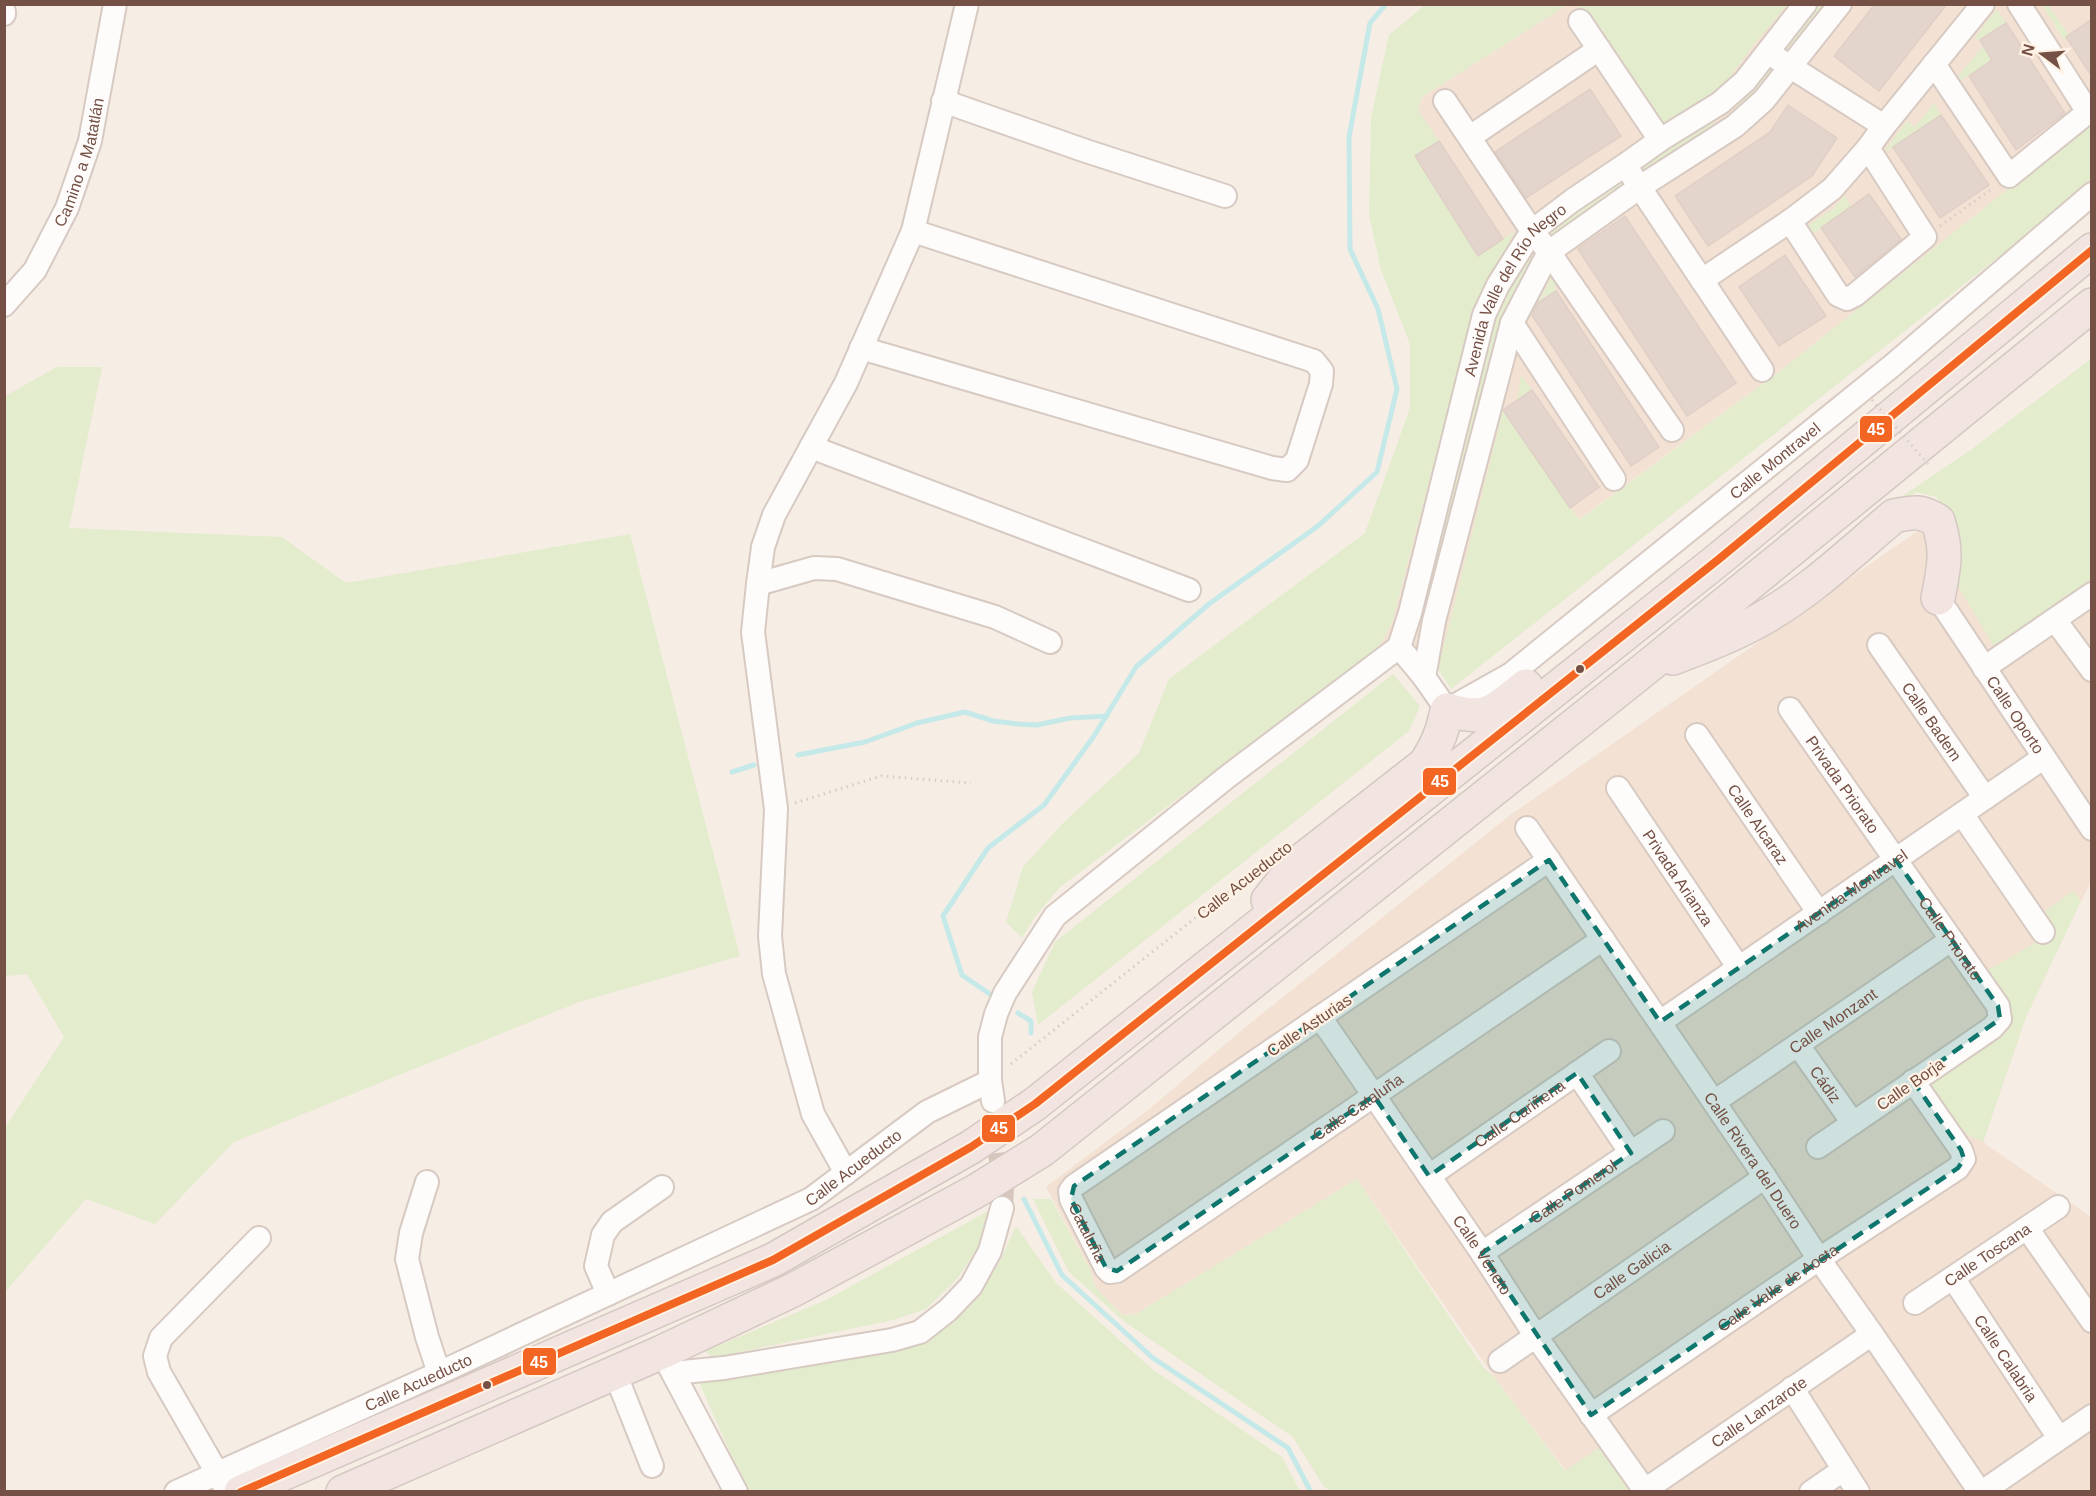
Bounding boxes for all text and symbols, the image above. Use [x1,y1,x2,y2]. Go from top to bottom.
north arrow [2012,24,2072,84]
text: N [2018,42,2038,58]
street label: Camino a Matatlán [51,96,107,230]
street label: Avenida Valle del Río Negro [1461,200,1570,378]
line badge: 45 [1859,415,1893,443]
street label: Calle Montravel [1727,419,1824,503]
text: 45 [1867,421,1885,438]
unlabelled marker [1574,663,1586,675]
street label: Calle Oporto [1983,673,2047,757]
street label: Calle Badem [1898,679,1965,764]
street label: Privada Priorato [1802,733,1882,837]
line badge: 45 [1422,767,1457,796]
text: 45 [1431,773,1449,790]
street label: Calle Alcaraz [1724,781,1791,868]
street label: Privada Arianza [1640,827,1716,929]
street label: Calle Acueducto [1194,838,1295,923]
street label: Avenida Montravel [1792,846,1911,935]
street label: Calle Priorato [1915,894,1985,983]
street label: Calle Monzant [1786,985,1881,1057]
street label: Calle Asturias [1264,991,1355,1060]
street label: Calle Borja [1873,1055,1947,1114]
street label: Cádiz [1807,1063,1844,1106]
street label: Calle Cataluña [1310,1070,1406,1144]
street label: Calle Cariñena [1471,1076,1568,1151]
street label: Calle Rivera del Duero [1701,1089,1805,1232]
line badge: 45 [981,1114,1016,1143]
text: 45 [990,1120,1008,1137]
street label: Calle Acueducto [802,1126,905,1209]
street label: Calle Pomerol [1527,1157,1620,1227]
street label: Cataluña [1065,1200,1110,1265]
street label: Calle Véneto [1450,1212,1515,1298]
street label: Calle Toscana [1941,1220,2034,1290]
street label: Calle Galicia [1590,1237,1674,1303]
street label: Calle Valle de Aosta [1714,1241,1841,1335]
street label: Calle Calabria [1971,1312,2041,1405]
line badge: 45 [522,1347,557,1376]
street label: Calle Acueducto [362,1351,475,1414]
text: 45 [530,1354,548,1371]
street label: Calle Lanzarote [1708,1373,1810,1451]
unlabelled marker [481,1379,493,1391]

